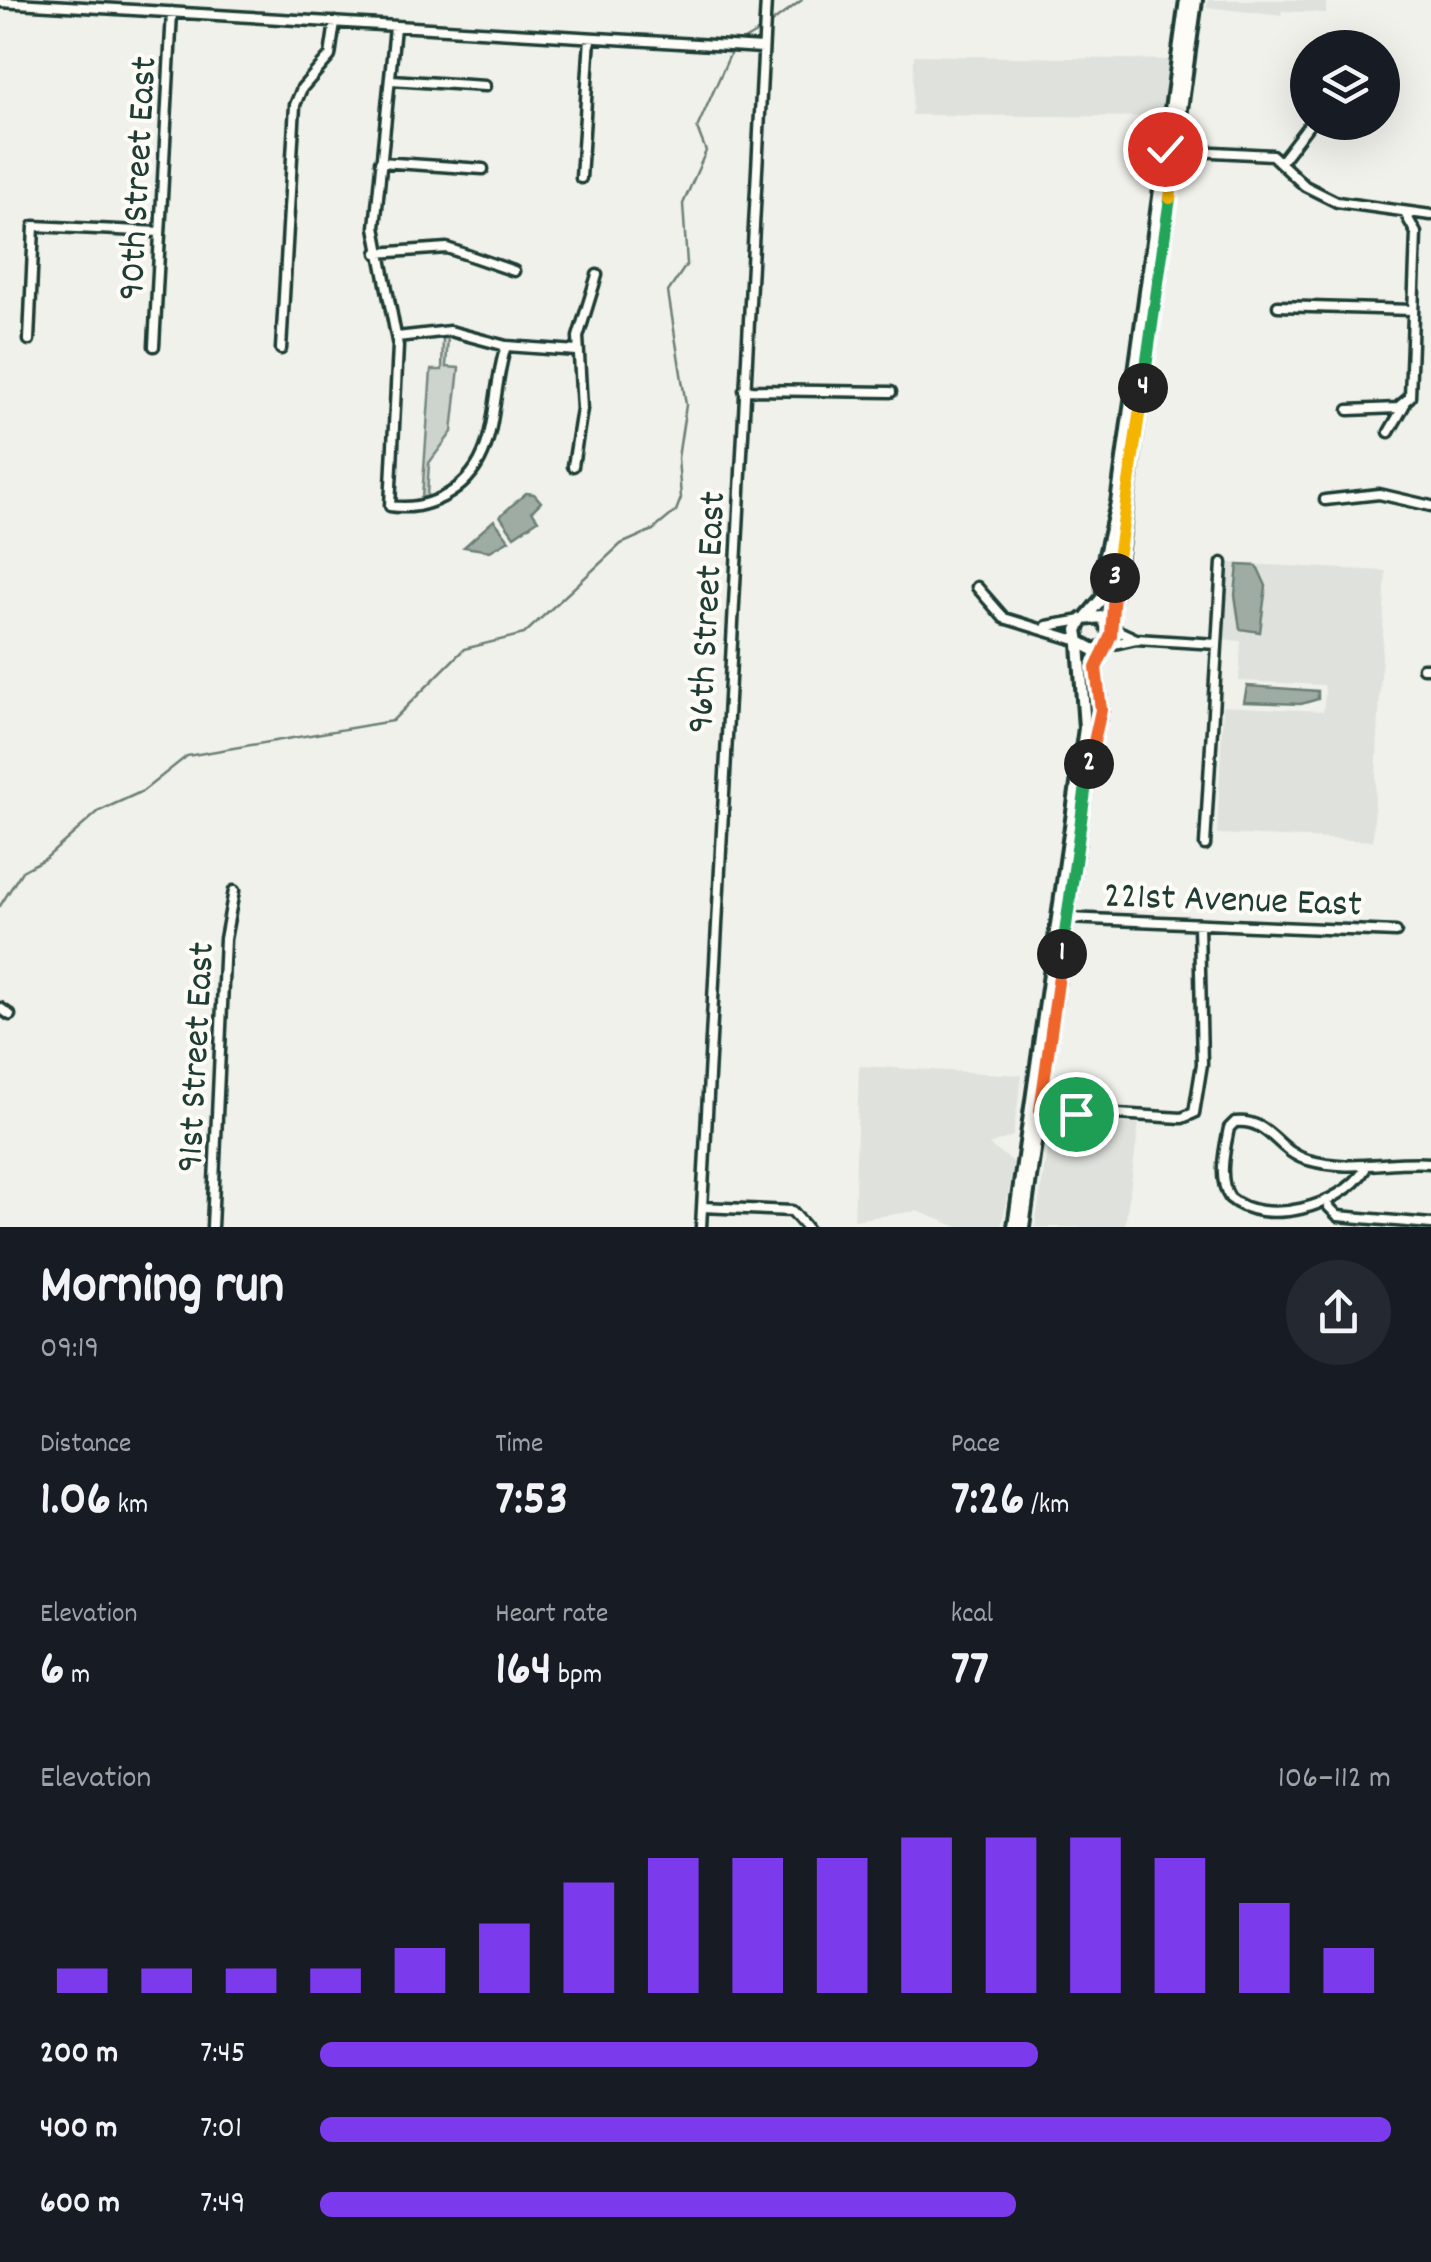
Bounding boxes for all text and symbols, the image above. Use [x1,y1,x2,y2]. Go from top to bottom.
map controls [1290,30,1400,140]
button: layers [1290,30,1400,140]
street label: 90th Street East [107,55,174,302]
pin [1123,107,1208,192]
icon: check [1138,122,1193,177]
pin: 4 [1118,363,1168,413]
text: 4 [1137,368,1149,408]
street label: 96th Street East [676,490,743,735]
pin: 3 [1090,553,1140,603]
text: 3 [1109,558,1121,598]
pin: 2 [1064,739,1114,789]
text: 2 [1083,744,1095,784]
street label: 221st Avenue East [1103,871,1363,934]
pin: 1 [1037,929,1087,979]
text: 1 [1059,934,1065,974]
street label: 91st Street East [165,941,232,1174]
pin [1034,1072,1119,1157]
icon: arrive [1049,1087,1104,1142]
text: Morning run [40,1250,284,1329]
button: share [1286,1260,1391,1365]
text: 09:19 [40,1327,99,1373]
text: Distance [40,1426,131,1466]
text: Time [495,1426,543,1466]
text: Pace [951,1426,1000,1466]
text: 1.06 [40,1466,111,1538]
text: 7:53 [495,1466,568,1538]
text: 7:26 [951,1466,1024,1538]
text: km [111,1487,148,1527]
text: /km [1024,1487,1070,1527]
text: Elevation [40,1596,137,1636]
text: Heart rate [495,1596,608,1636]
text: kcal [951,1596,993,1636]
text: 6 [40,1636,65,1708]
text: 164 [495,1636,552,1708]
text: 77 [951,1636,989,1708]
text: m [65,1657,90,1697]
text: bpm [552,1657,602,1697]
text: Elevation [40,1757,151,1803]
text: 106–112 m [1278,1757,1391,1803]
text: 200 m [40,2032,118,2078]
text: 7:45 [200,2032,246,2078]
text: 400 m [40,2107,117,2153]
text: 7:01 [200,2107,242,2153]
text: 600 m [40,2182,120,2228]
text: 7:49 [200,2182,246,2228]

